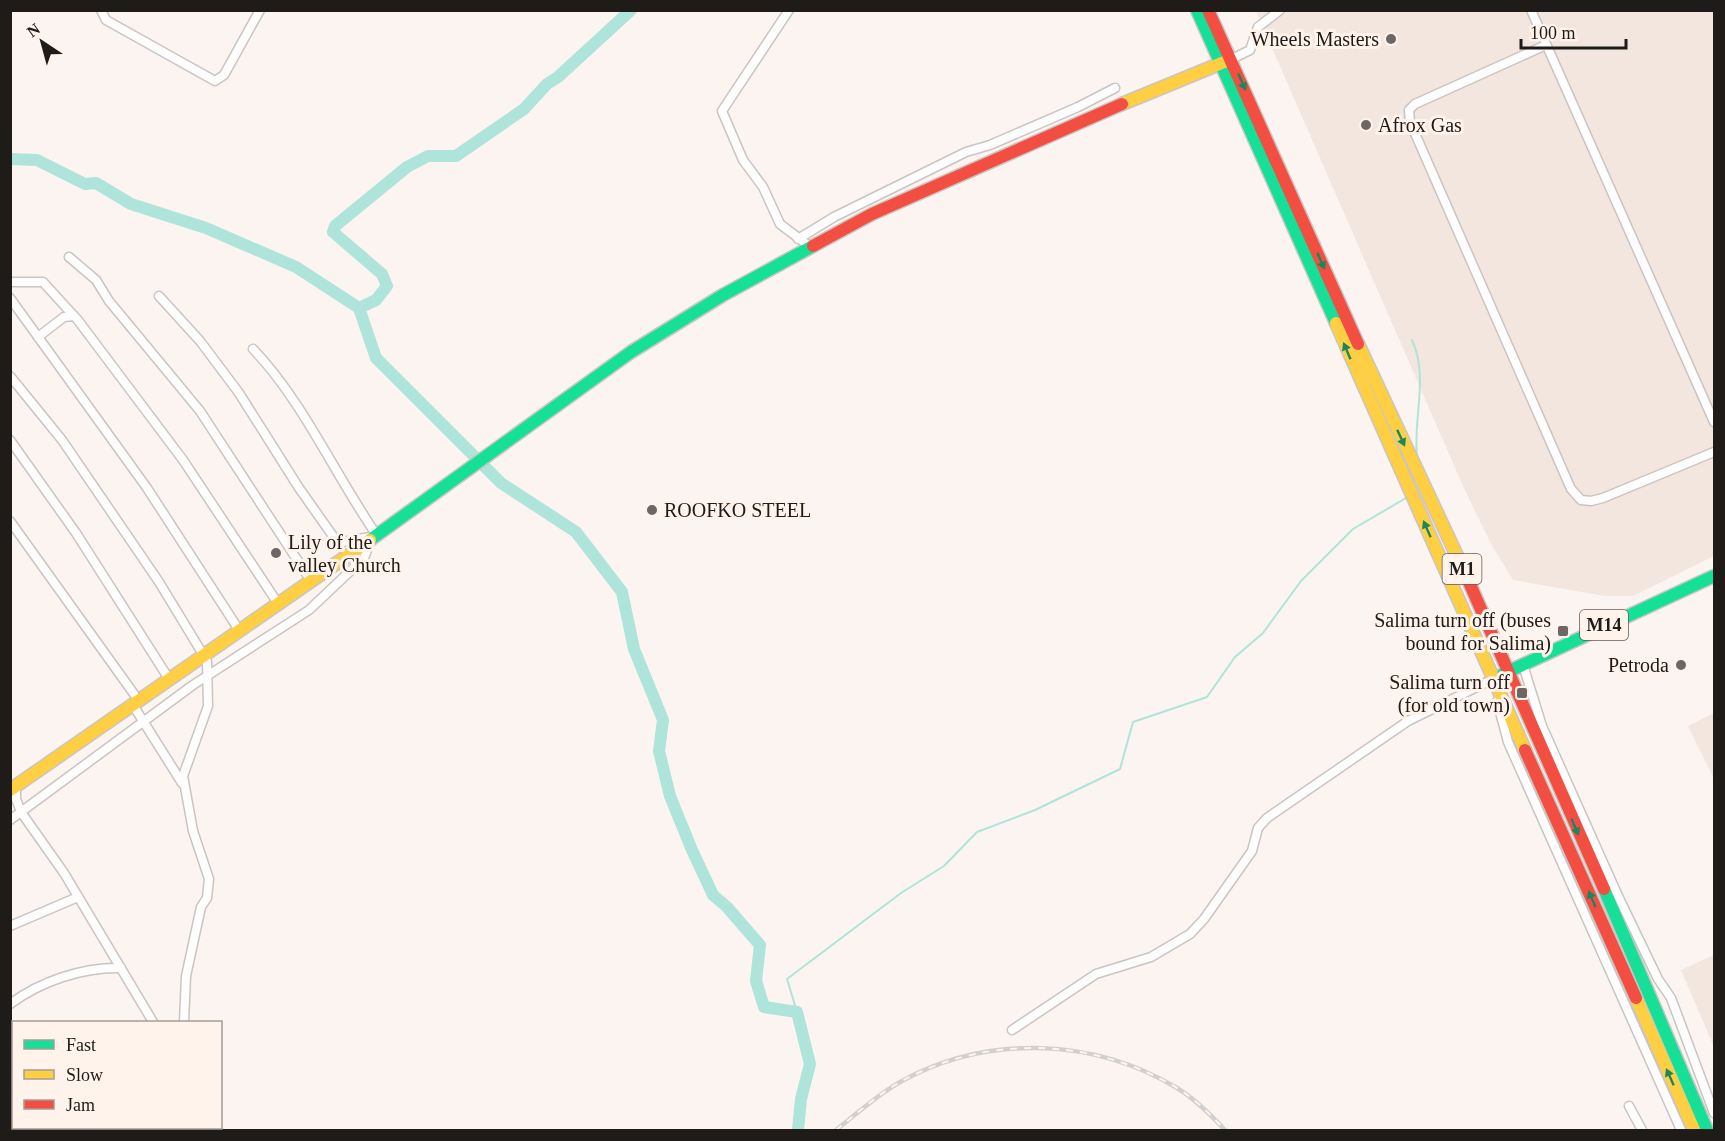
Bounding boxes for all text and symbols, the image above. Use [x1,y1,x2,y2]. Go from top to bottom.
north arrow [12,12,72,72]
scale bar [1521,12,1626,50]
text: N [24,20,44,41]
text: 100 m [1530,23,1576,43]
place label: Wheels Masters [1251,28,1379,50]
marker: Wheels Masters [1384,32,1398,46]
one-way arrow [1237,74,1247,92]
place label: Afrox Gas [1378,114,1462,136]
marker: Afrox Gas [1359,118,1373,132]
one-way arrow [1317,252,1326,269]
one-way arrow [1342,341,1352,359]
one-way arrow [1397,430,1406,447]
place label: ROOFKO STEEL [664,499,811,521]
marker: ROOFKO STEEL [645,503,659,517]
one-way arrow [1422,519,1432,537]
place label: Lily of the valley Church [288,531,401,577]
marker: Lily of the valley Church [269,546,283,560]
road number: M1 [1442,554,1482,584]
place label: Salima turn off (buses bound for Salima) [1374,609,1551,655]
road number: M14 [1580,610,1628,640]
marker: Salima turn off (buses bound for Salima) [1556,624,1570,638]
place label: Petroda [1608,654,1669,676]
marker: Petroda [1674,658,1688,672]
place label: Salima turn off (for old town) [1389,671,1510,717]
marker: Salima turn off (for old town) [1515,686,1529,700]
one-way arrow [1570,819,1580,837]
one-way arrow [1587,889,1597,907]
legend [12,1021,222,1129]
text: Fast [66,1035,96,1055]
text: Slow [66,1065,103,1085]
one-way arrow [1666,1069,1675,1086]
text: Jam [66,1095,95,1115]

